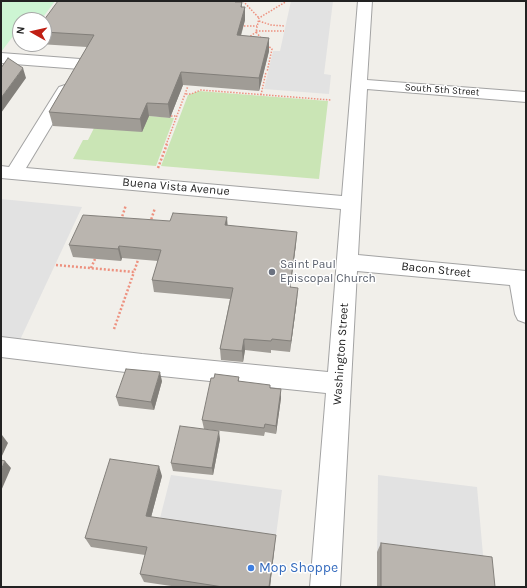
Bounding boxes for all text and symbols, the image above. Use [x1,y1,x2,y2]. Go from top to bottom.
north arrow [12,12,52,52]
text: N [14,26,28,35]
street label: South 5th Street [404,81,480,99]
street label: Buena Vista Avenue [122,175,230,199]
place label: Saint Paul Episcopal Church [280,258,376,286]
street label: Bacon Street [401,259,471,281]
marker: Saint Paul Episcopal Church [267,267,277,277]
street label: Washington Street [330,303,352,405]
place label: Mop Shoppe [259,560,338,576]
marker: Mop Shoppe [246,563,256,573]

